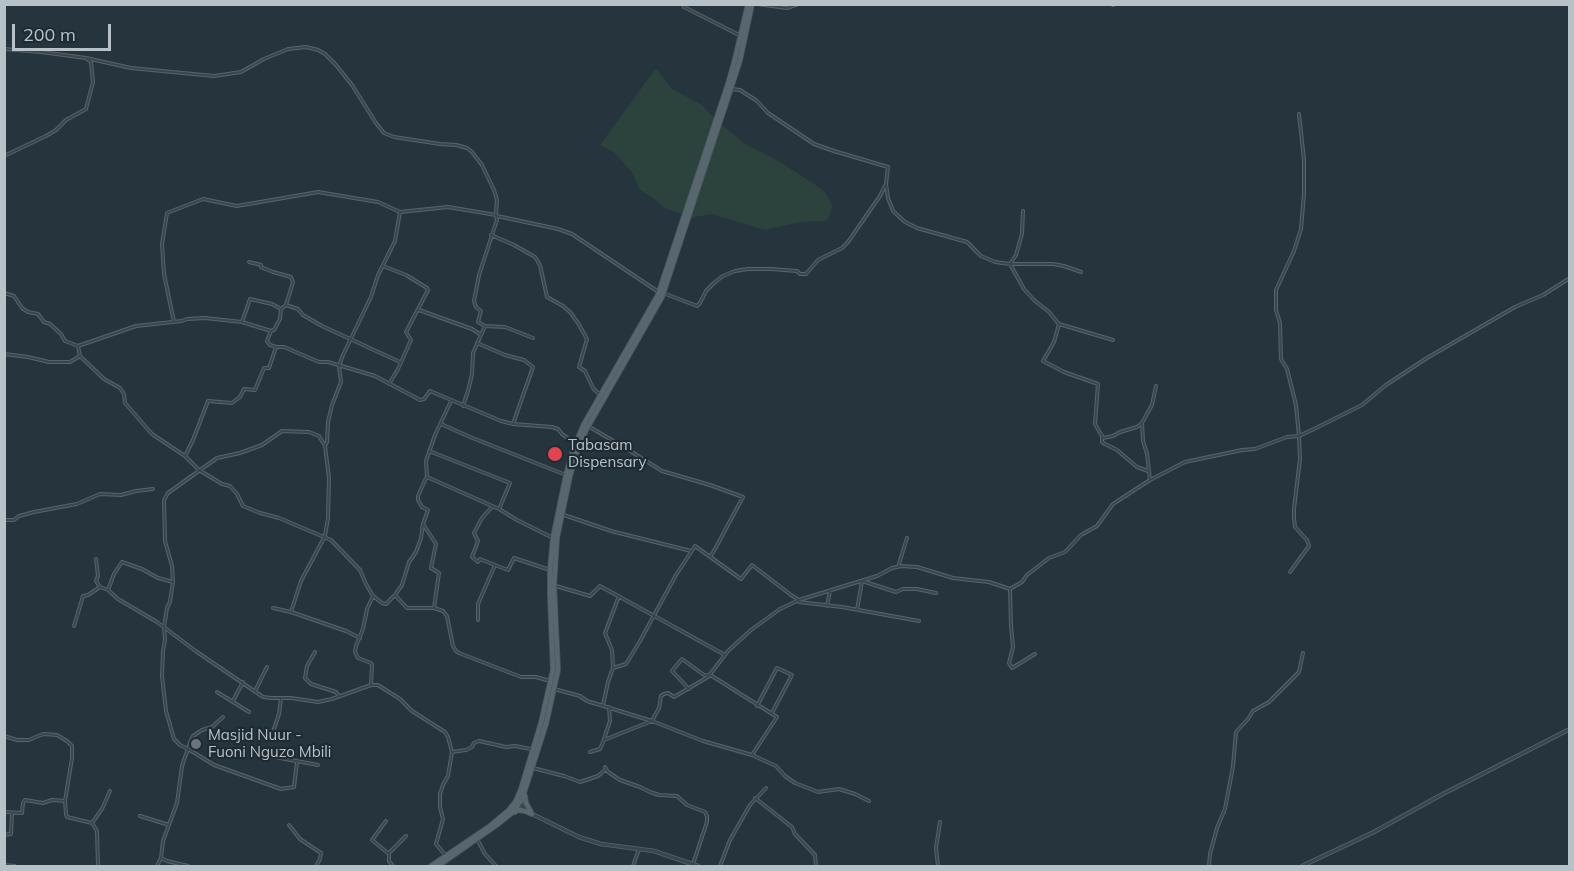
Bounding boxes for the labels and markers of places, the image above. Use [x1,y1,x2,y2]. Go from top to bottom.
place label: Tabasam Dispensary [568,436,646,471]
marker: Tabasam Dispensary [546,445,564,463]
place label: Masjid Nuur - Fuoni Nguzo Mbili [208,726,331,761]
marker: Masjid Nuur - Fuoni Nguzo Mbili [189,737,203,751]

